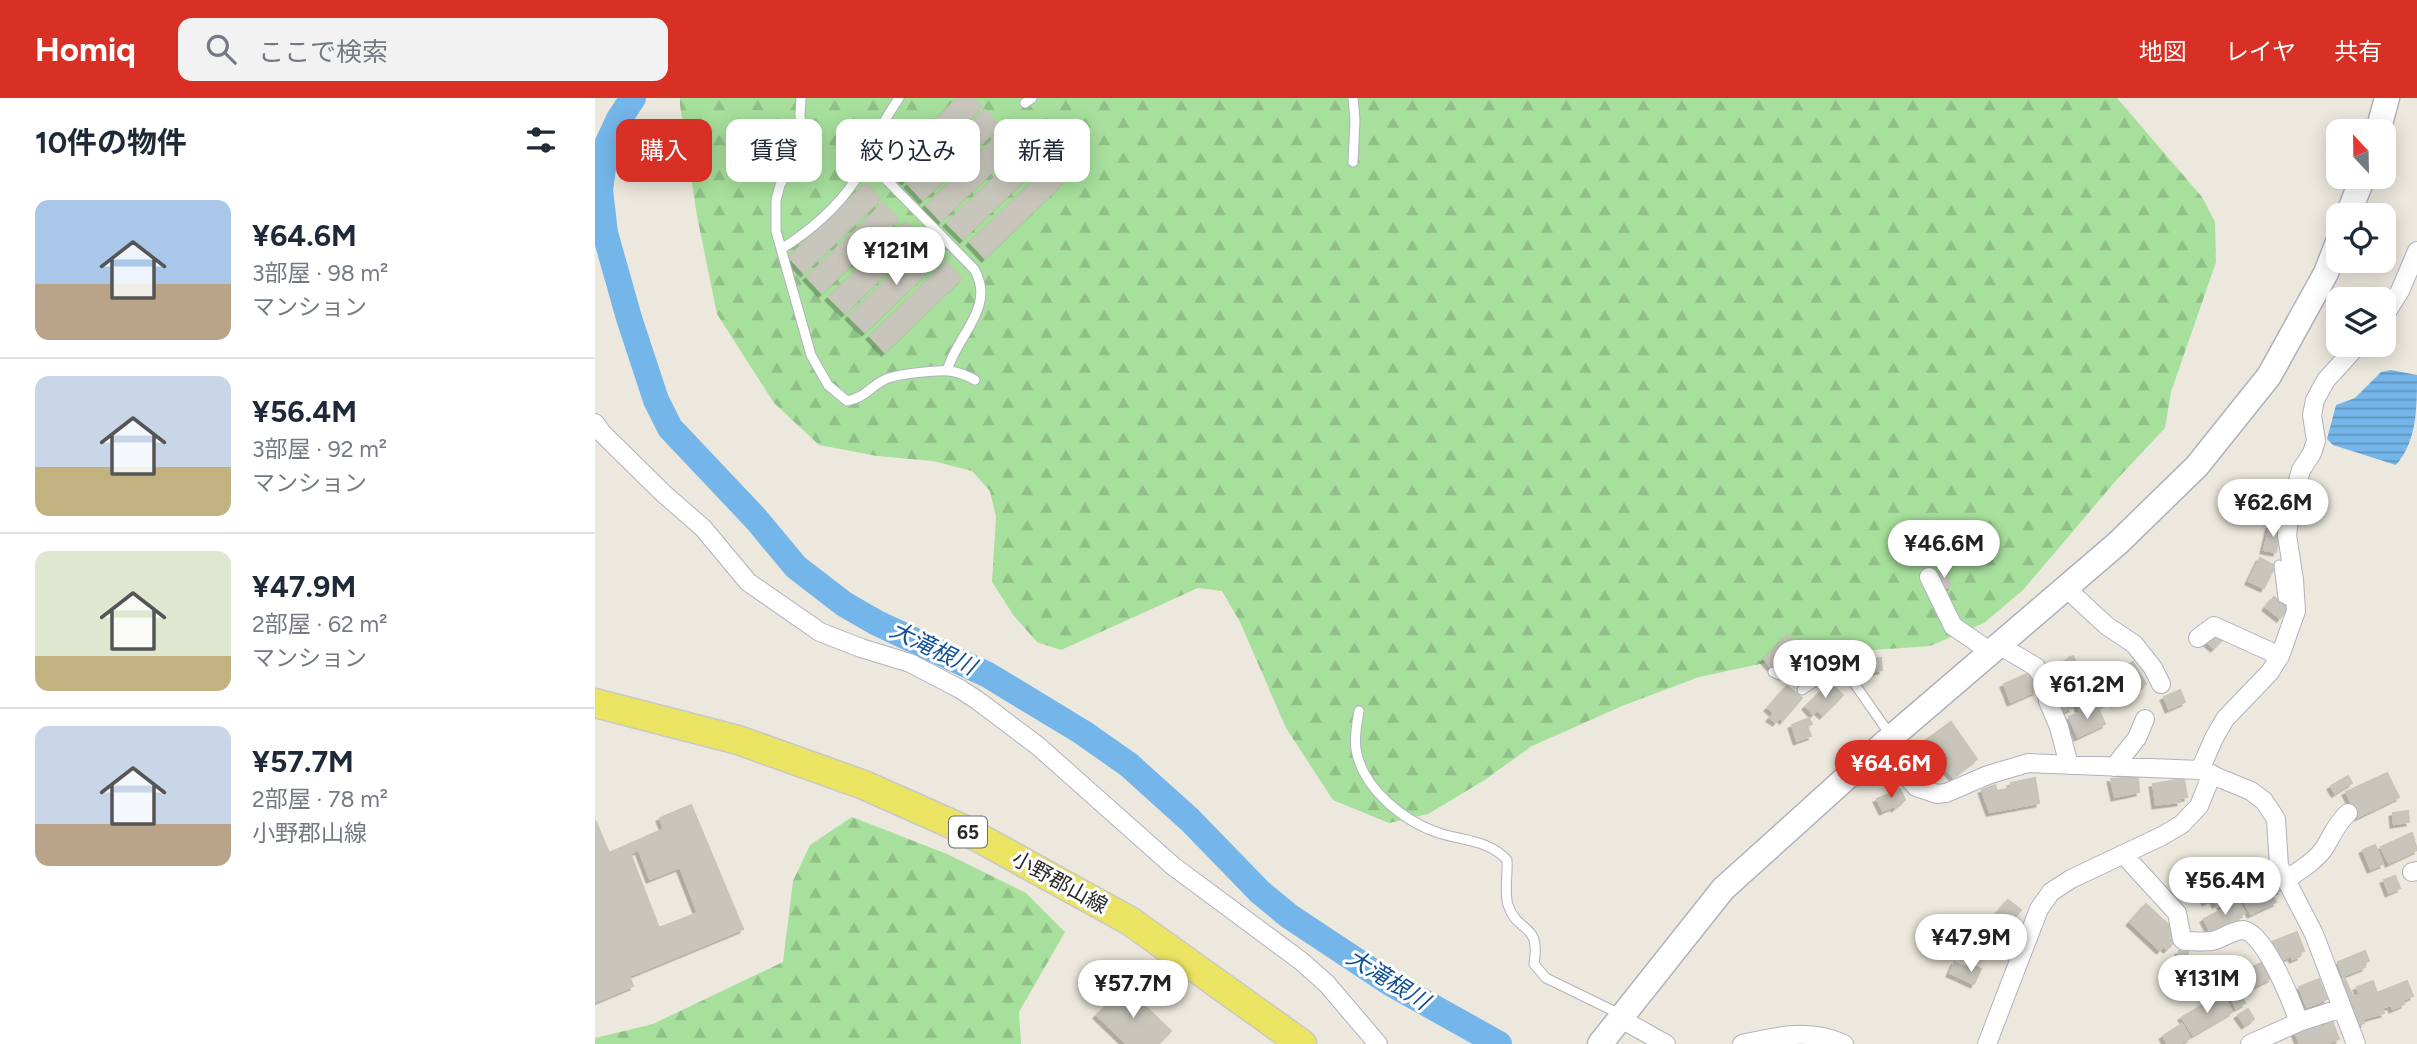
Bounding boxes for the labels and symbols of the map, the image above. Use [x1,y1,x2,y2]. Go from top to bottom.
north arrow [2326,119,2396,189]
pin: ¥121M [847,228,945,287]
pin: ¥62.6M [2216,480,2330,539]
pin: ¥46.6M [1887,520,2001,580]
water label: 大滝根川 [886,615,983,682]
pin: ¥109M [1776,640,1874,700]
pin: ¥61.2M [2030,662,2144,721]
pin: ¥64.6M [1834,740,1948,800]
road number: 65 [949,817,987,848]
street label: 小野郡山線 [1008,846,1112,918]
pin: ¥56.4M [2168,858,2282,917]
pin: ¥47.9M [1914,914,2028,974]
water label: 大滝根川 [1342,943,1437,1017]
pin: ¥131M [2158,956,2256,1015]
pin: ¥57.7M [1076,960,1190,1020]

